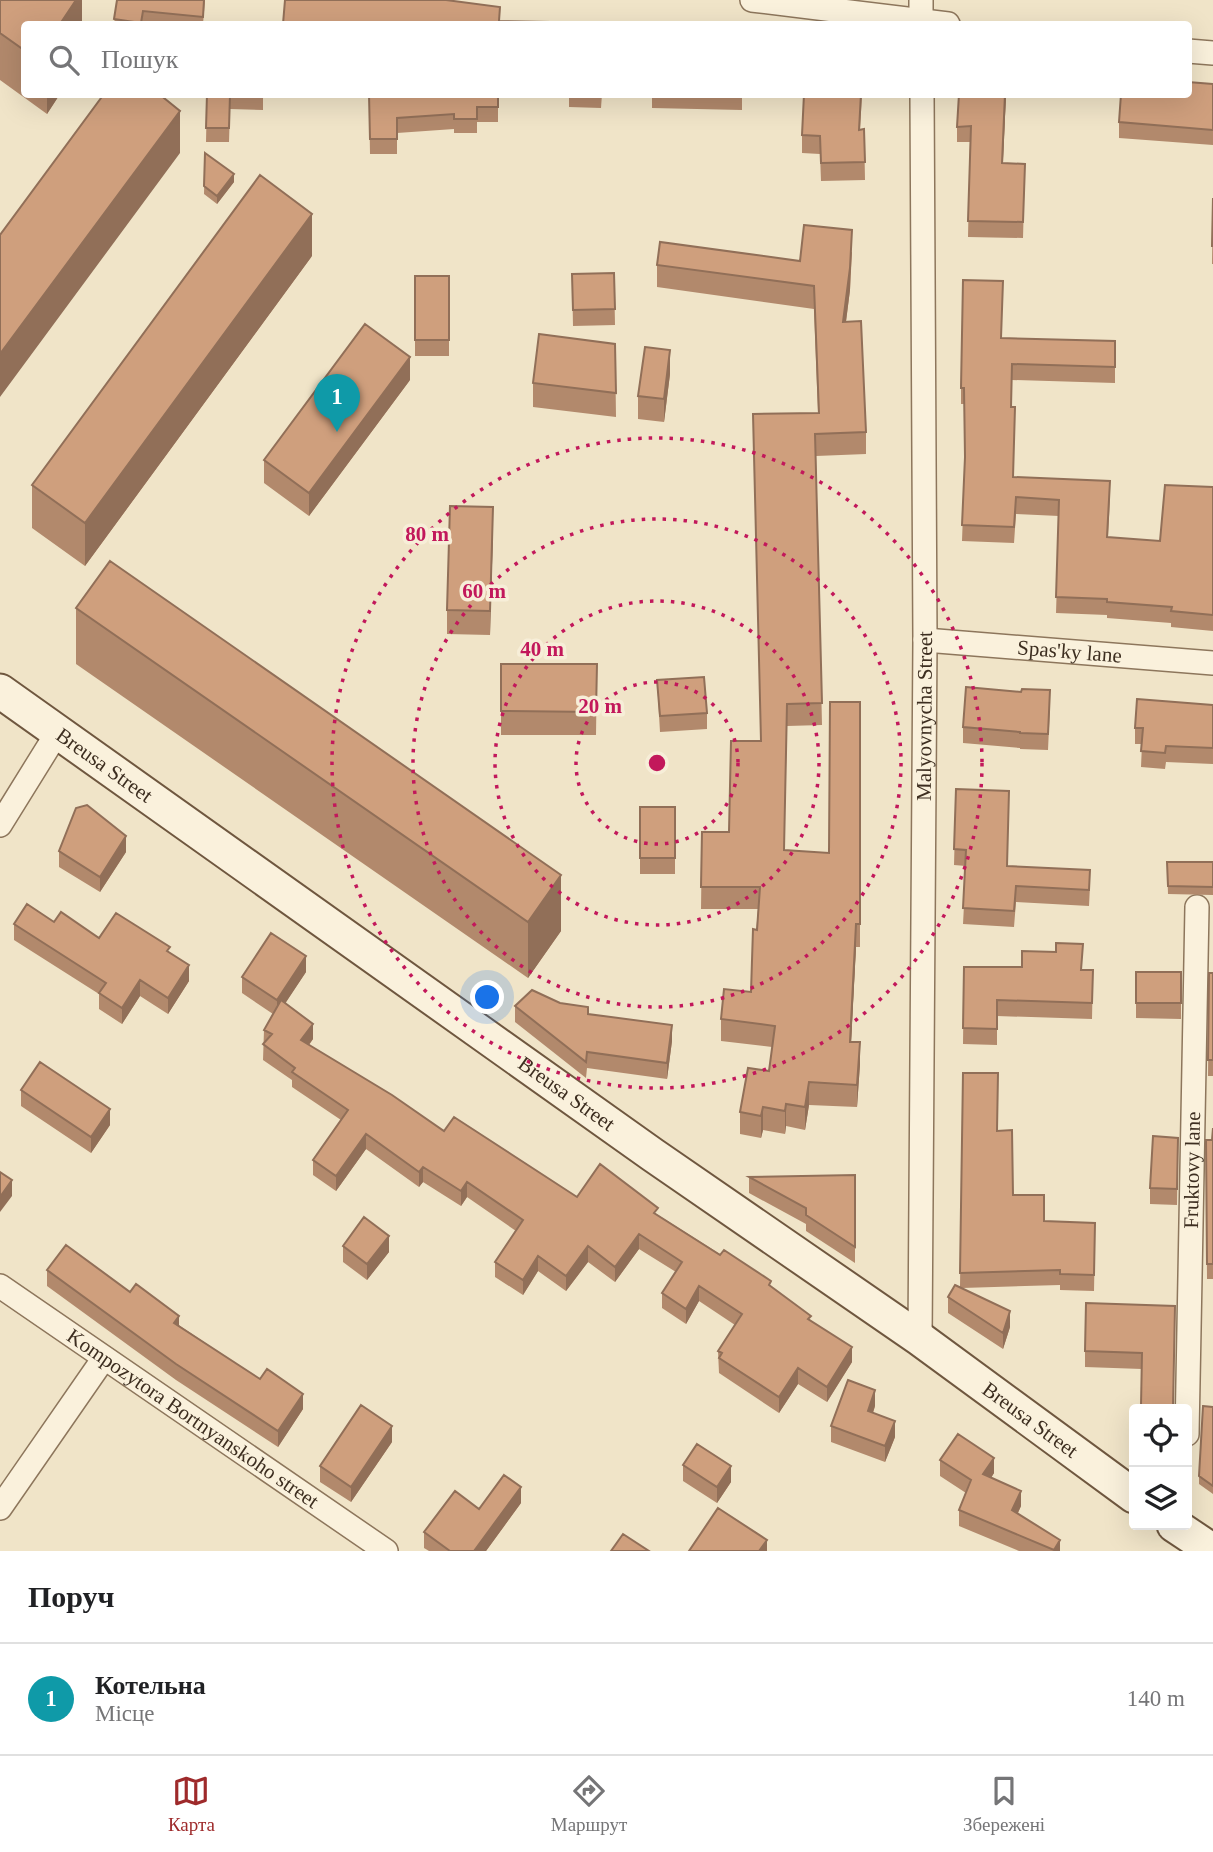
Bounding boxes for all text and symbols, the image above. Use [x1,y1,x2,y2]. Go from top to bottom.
search box [21,21,1192,98]
icon: search [45,41,83,79]
text: Пошук [101,45,178,74]
pin: 1 [314,374,360,432]
text: 80 m [405,522,449,546]
text: 60 m [462,579,506,603]
street label: Malyovnycha Street [912,631,937,801]
street label: Spas'ky lane [1016,635,1123,668]
text: 40 m [520,637,564,661]
text: 20 m [578,694,622,718]
street label: Breusa Street [51,723,157,808]
centre of rings [645,751,669,775]
your location [470,980,504,1014]
street label: Breusa Street [514,1051,620,1136]
street label: Fruktovy lane [1179,1111,1205,1229]
street label: Kompozytora Bortnyanskoho street [62,1324,323,1513]
street label: Breusa Street [978,1377,1083,1463]
map controls [1129,1404,1192,1530]
button: locate [1129,1404,1192,1467]
button: layers [1129,1467,1192,1530]
text: Поруч [28,1580,115,1613]
text: Котельна [95,1671,206,1700]
text: 1 [45,1686,57,1711]
text: 140 m [1127,1686,1185,1711]
text: Місце [95,1701,155,1726]
tab: Карта [168,1772,215,1836]
tab: Маршрут [551,1772,627,1836]
tab: Збережені [963,1772,1045,1836]

